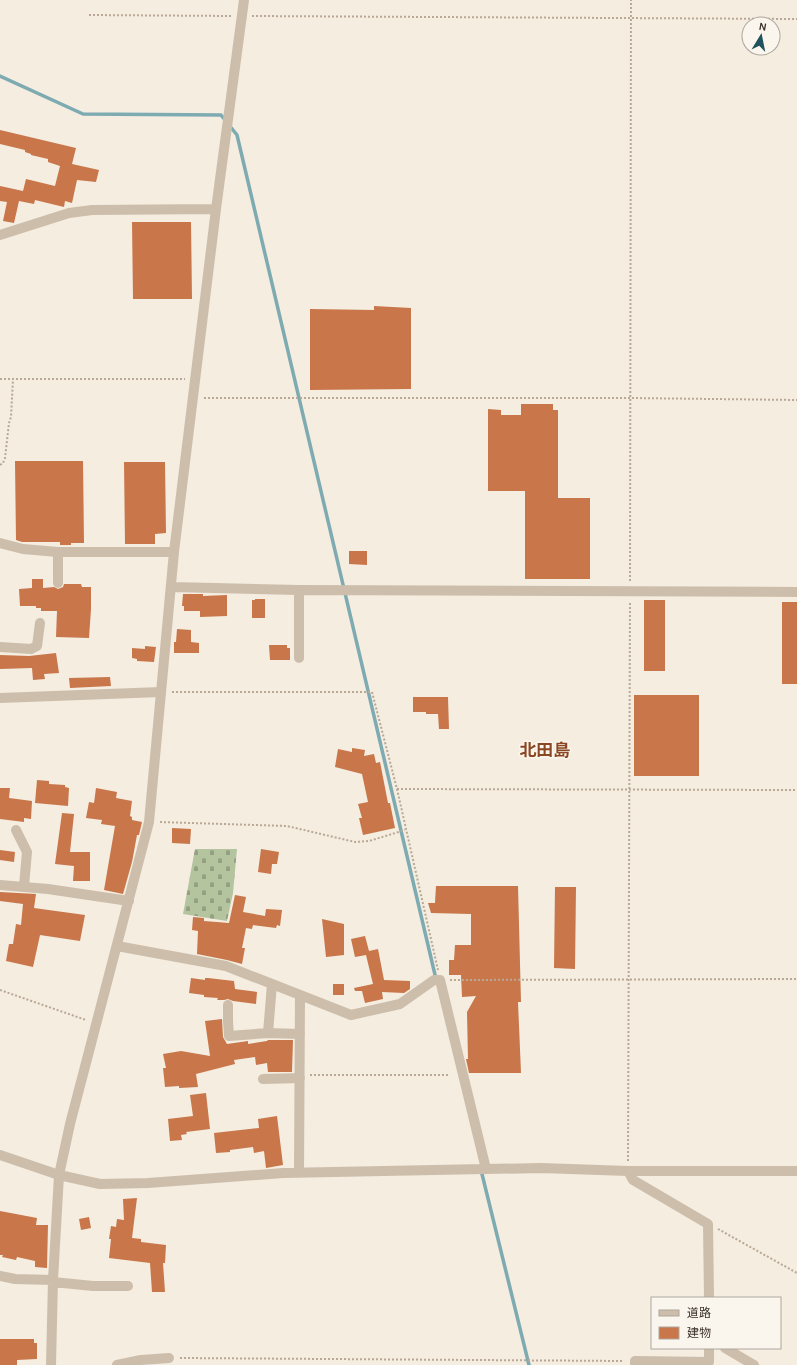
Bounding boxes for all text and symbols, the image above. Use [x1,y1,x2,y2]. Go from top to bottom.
north arrow [741,16,781,56]
text: N [758,20,768,34]
district label: 北田島 [520,740,571,760]
legend [651,1297,781,1349]
text: 道路 [687,1306,711,1320]
text: 建物 [687,1326,711,1340]

